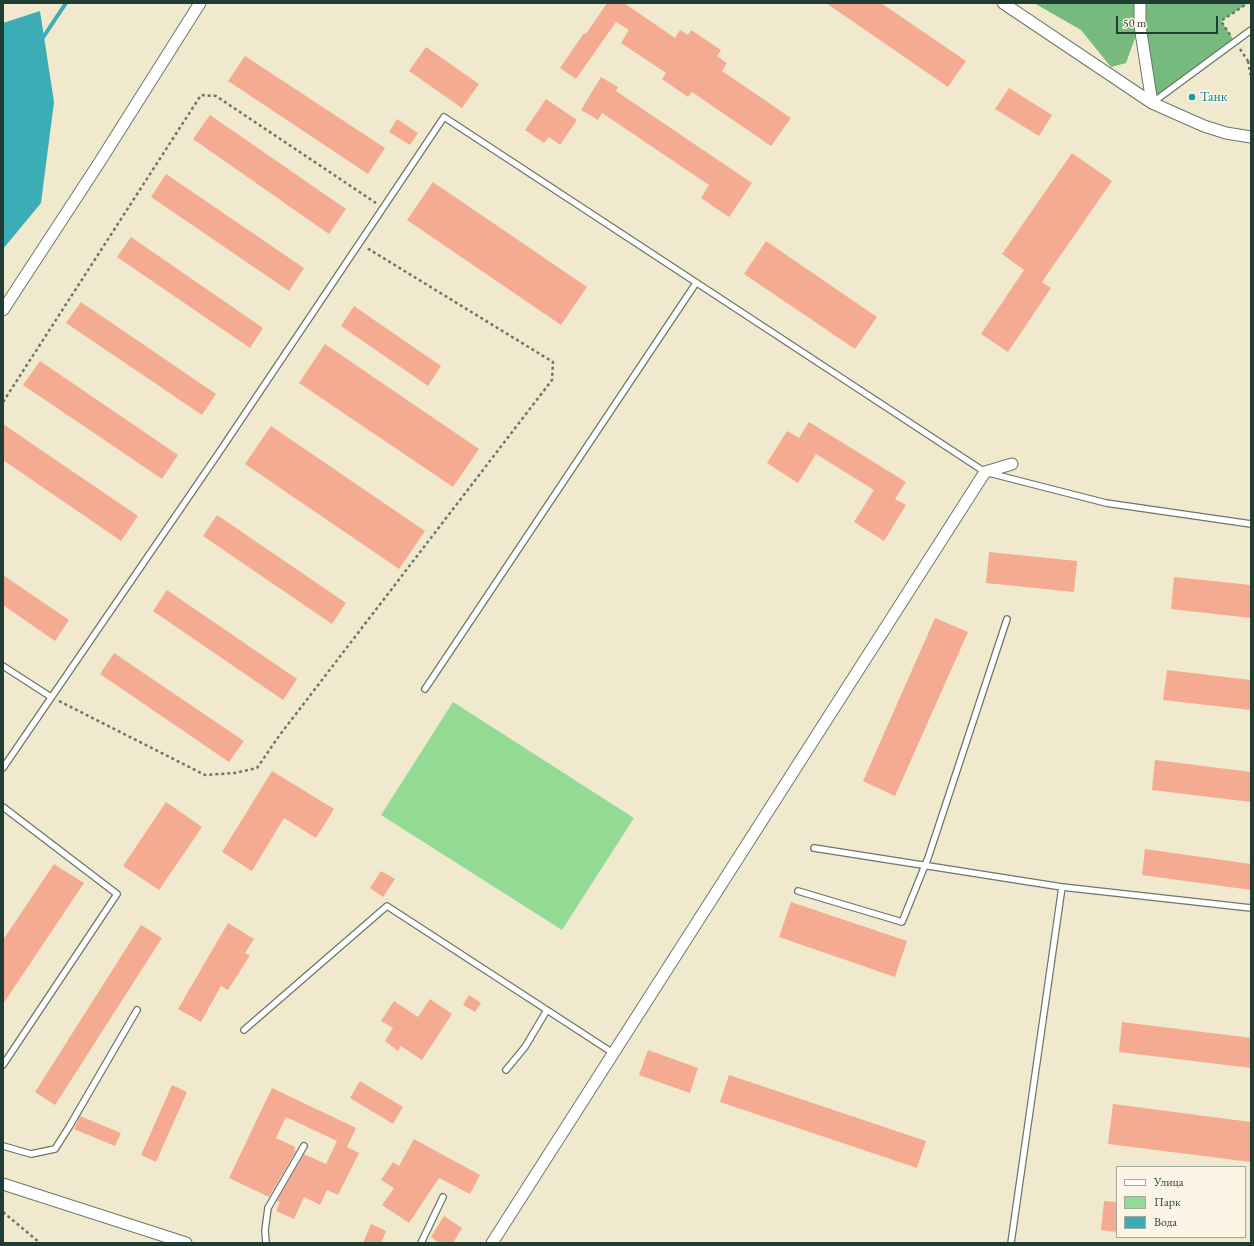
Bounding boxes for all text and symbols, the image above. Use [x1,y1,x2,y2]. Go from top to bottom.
scale bar [1118,8,1220,34]
text: 50 m [1123,15,1146,31]
place label: Танк [1200,89,1227,105]
marker: Танк [1187,92,1197,102]
legend [1116,1166,1246,1238]
text: Улица [1154,1174,1184,1190]
text: Парк [1154,1194,1181,1210]
text: Вода [1154,1214,1177,1230]

